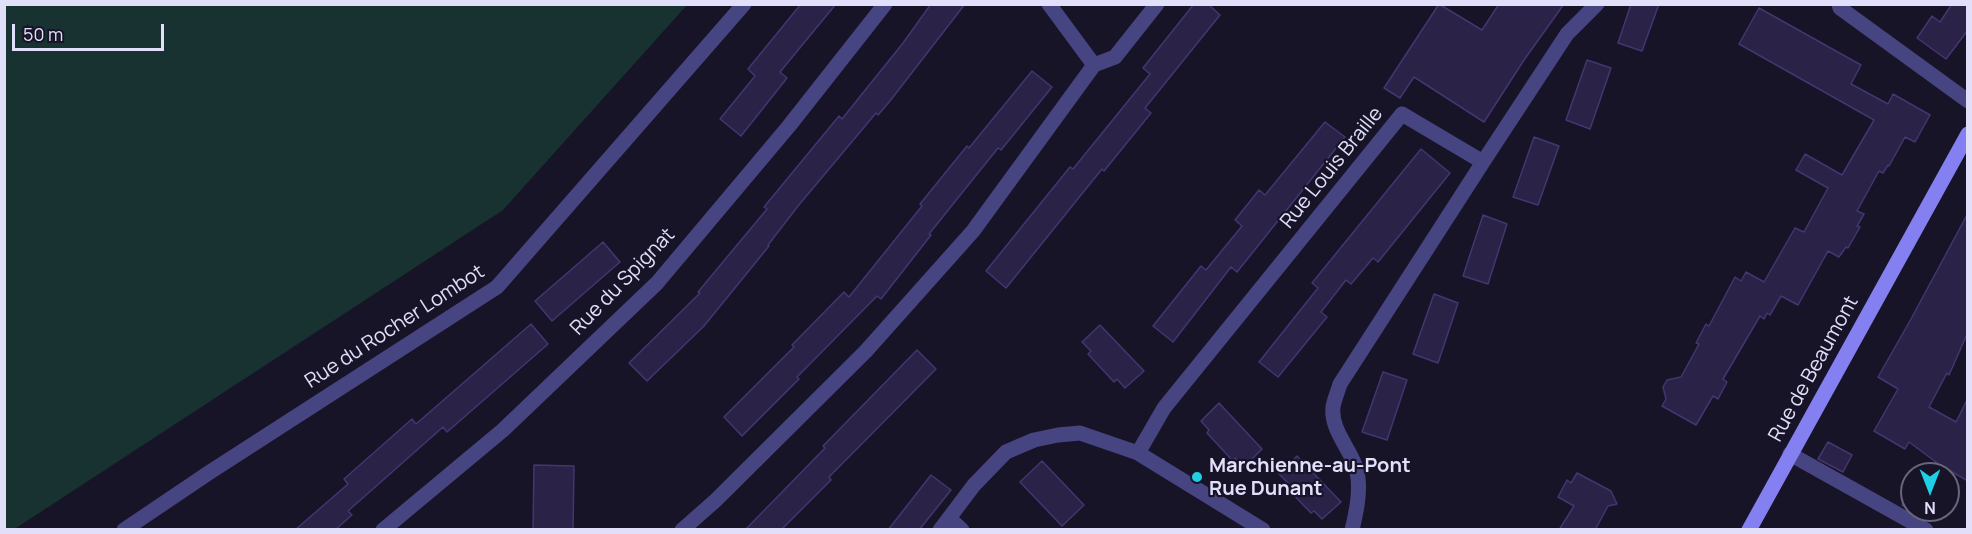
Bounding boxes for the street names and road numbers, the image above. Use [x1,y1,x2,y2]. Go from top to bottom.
street label: Rue Louis Braille [1276,102,1388,234]
street label: Rue du Spignat [566,223,680,341]
street label: Rue du Rocher Lombot [301,260,489,394]
street label: Rue de Beaumont [1764,292,1864,446]

